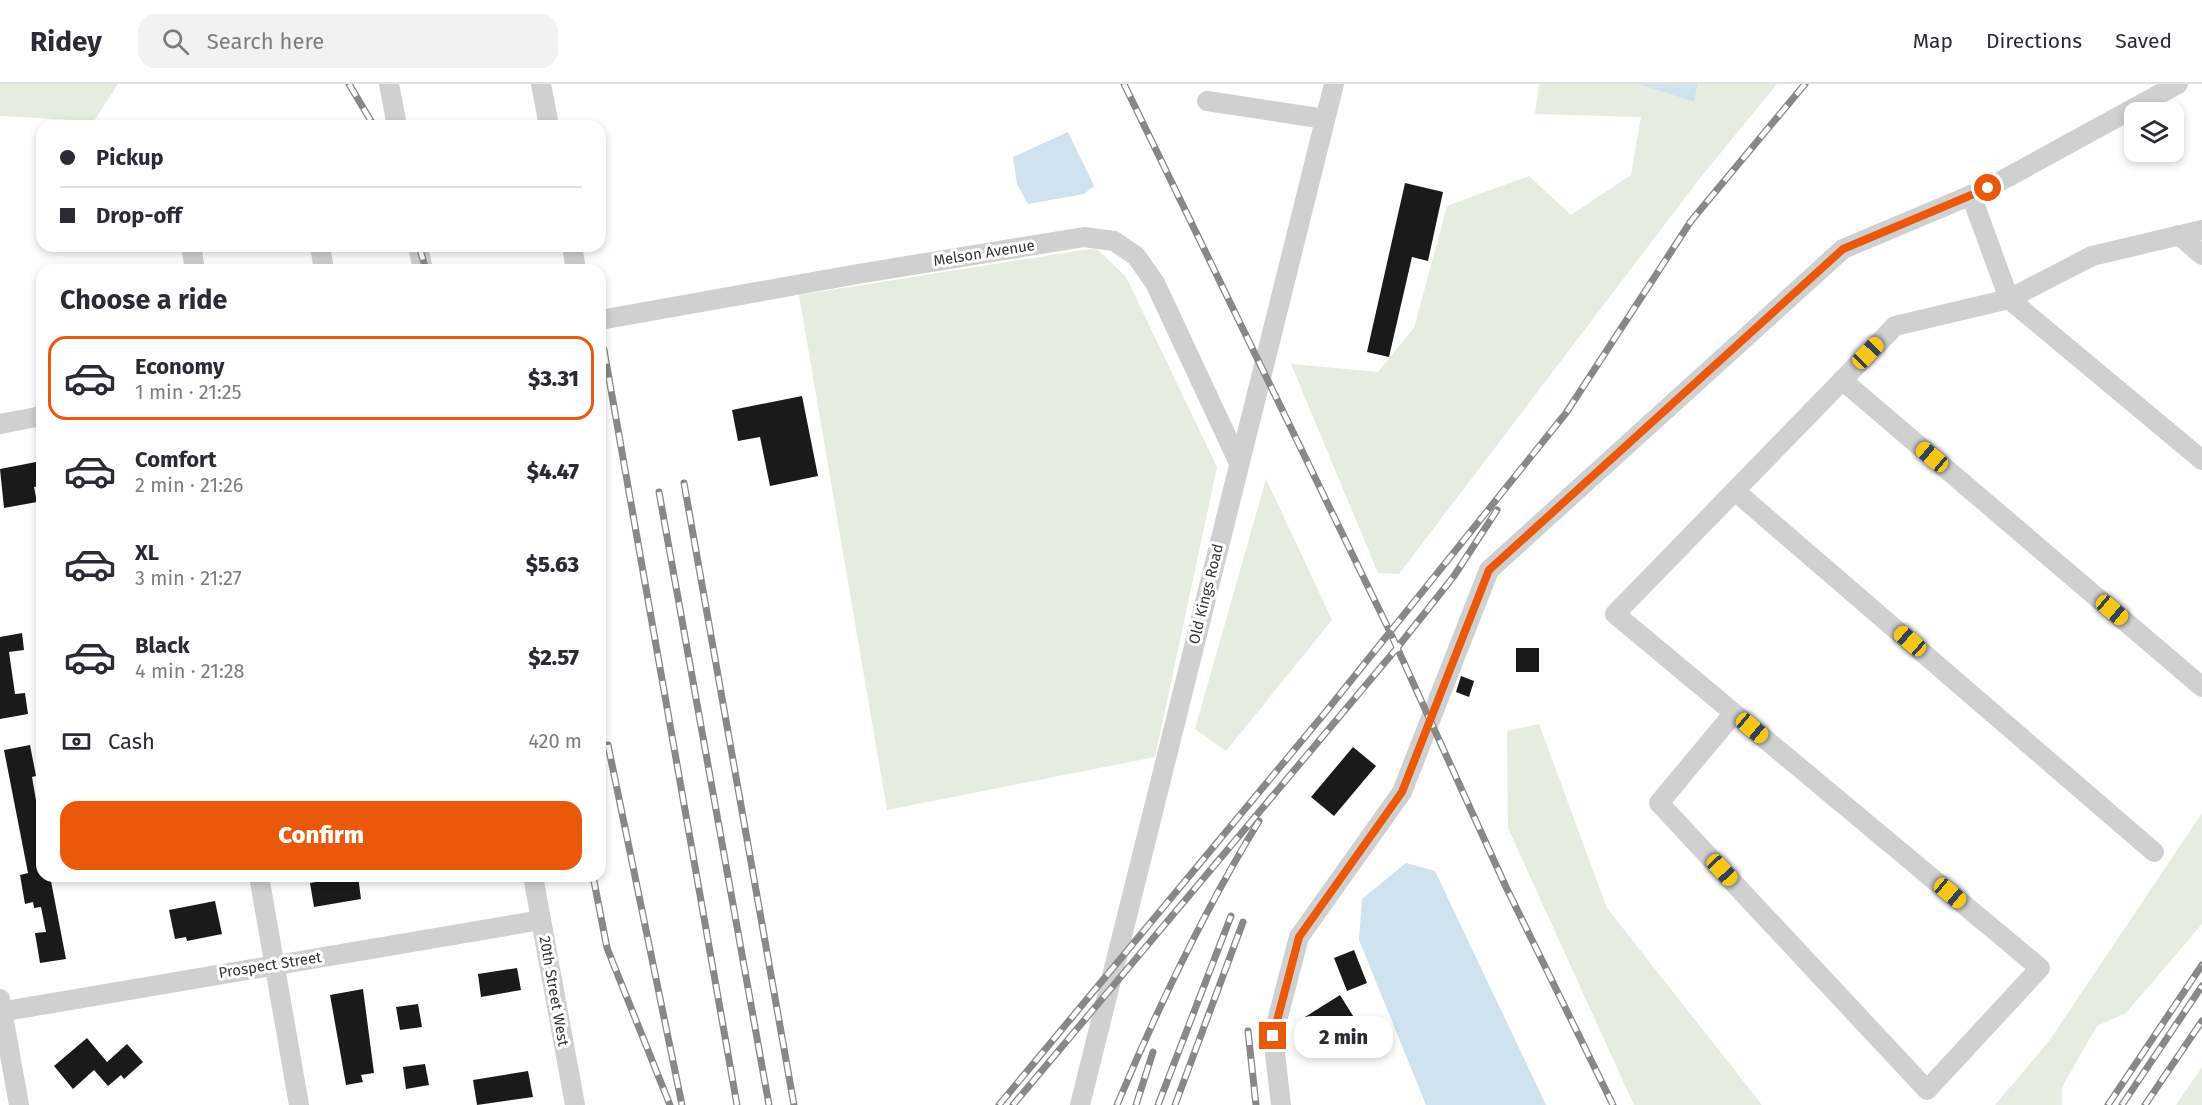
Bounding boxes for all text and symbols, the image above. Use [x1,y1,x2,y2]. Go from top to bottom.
search box [138,14,558,68]
text: Ridey [30,25,102,58]
icon: search [159,25,192,58]
text: Search here [207,28,324,55]
text: Map [1913,28,1953,54]
text: Directions [1986,28,2082,54]
text: Saved [2115,28,2172,54]
map controls [2124,102,2184,162]
button: layers [2124,102,2184,162]
text: Pickup [96,144,164,171]
route start [1974,174,2001,201]
text: Drop-off [96,202,182,229]
street label: Melson Avenue [932,236,1036,270]
text: Choose a ride [60,284,227,316]
car [1849,334,1887,372]
icon: car [63,351,117,405]
text: Economy [135,353,224,380]
text: $3.31 [528,365,579,392]
text: 1 min · 21:25 [135,380,242,404]
car [1912,439,1952,475]
icon: car [63,444,117,498]
text: Comfort [135,446,216,473]
text: $4.47 [527,458,579,485]
text: 2 min · 21:26 [135,473,244,497]
icon: car [63,537,117,591]
text: XL [135,539,159,566]
street label: Old Kings Road [1185,542,1227,646]
text: $5.63 [526,551,579,578]
text: 3 min · 21:27 [135,566,242,590]
car [2092,592,2132,628]
car [1891,622,1929,660]
icon: car [63,630,117,684]
text: Black [135,632,190,659]
text: $2.57 [528,644,579,671]
text: 4 min · 21:28 [135,659,245,683]
car [1732,710,1772,746]
icon: cash [60,725,93,758]
text: Cash [108,728,155,755]
text: 420 m [528,729,582,753]
button: Confirm [60,801,582,870]
car [1703,851,1741,889]
car [1930,875,1970,911]
street label: 20th Street West [535,935,573,1048]
street label: Prospect Street [217,948,323,982]
callout: 2 min [1294,1015,1393,1057]
route end [1259,1022,1286,1049]
text: 2 min [1319,1025,1368,1049]

